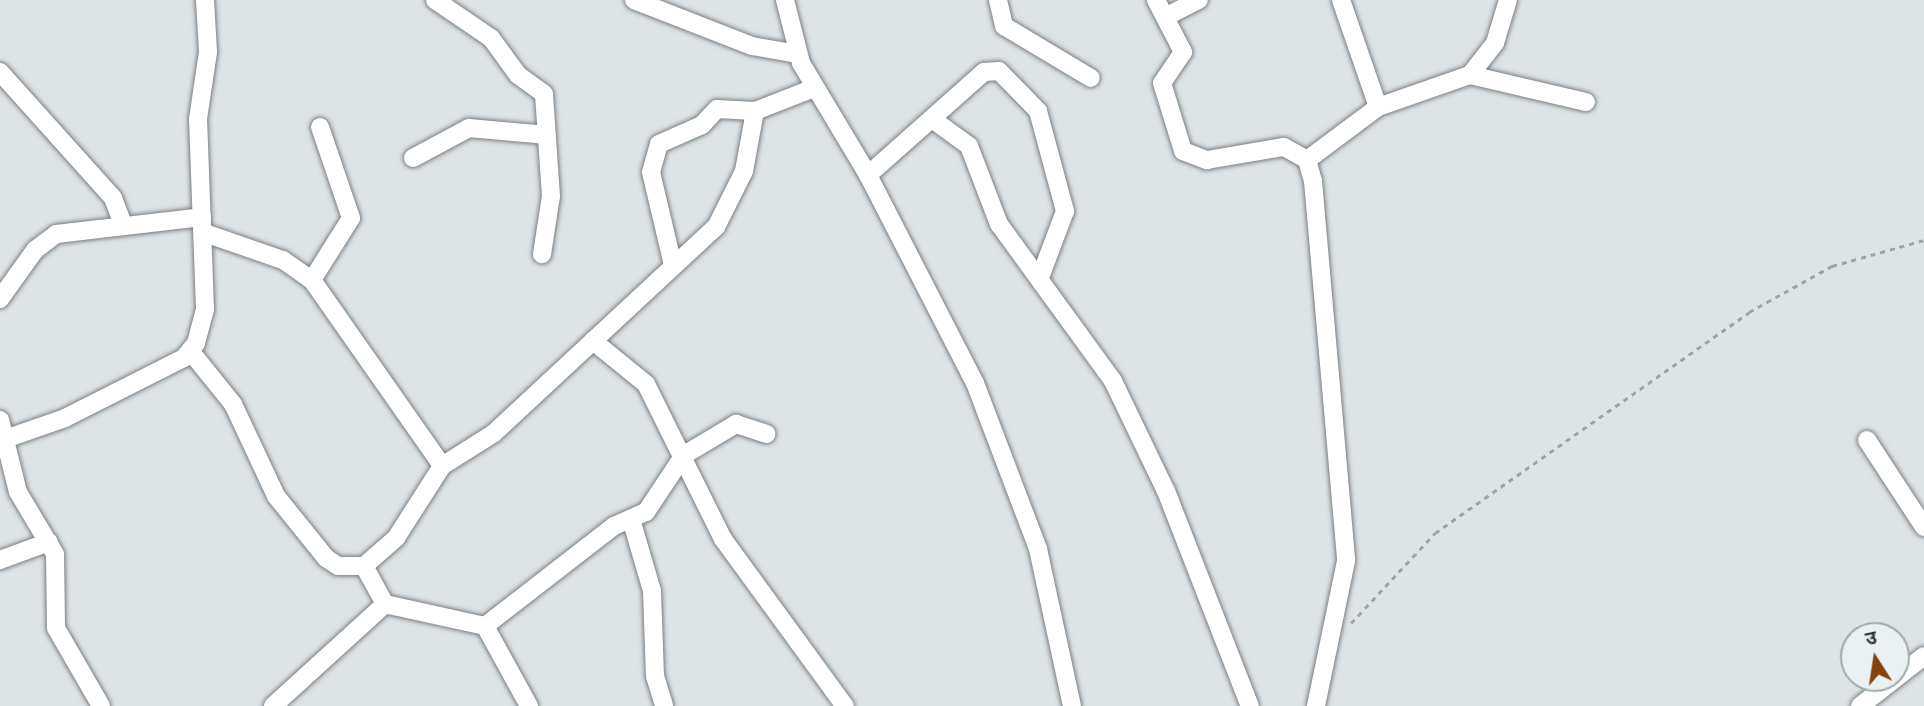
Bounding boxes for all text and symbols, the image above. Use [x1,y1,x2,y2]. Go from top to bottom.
north arrow [1840,622,1910,692]
text: उ [1863,626,1879,650]

